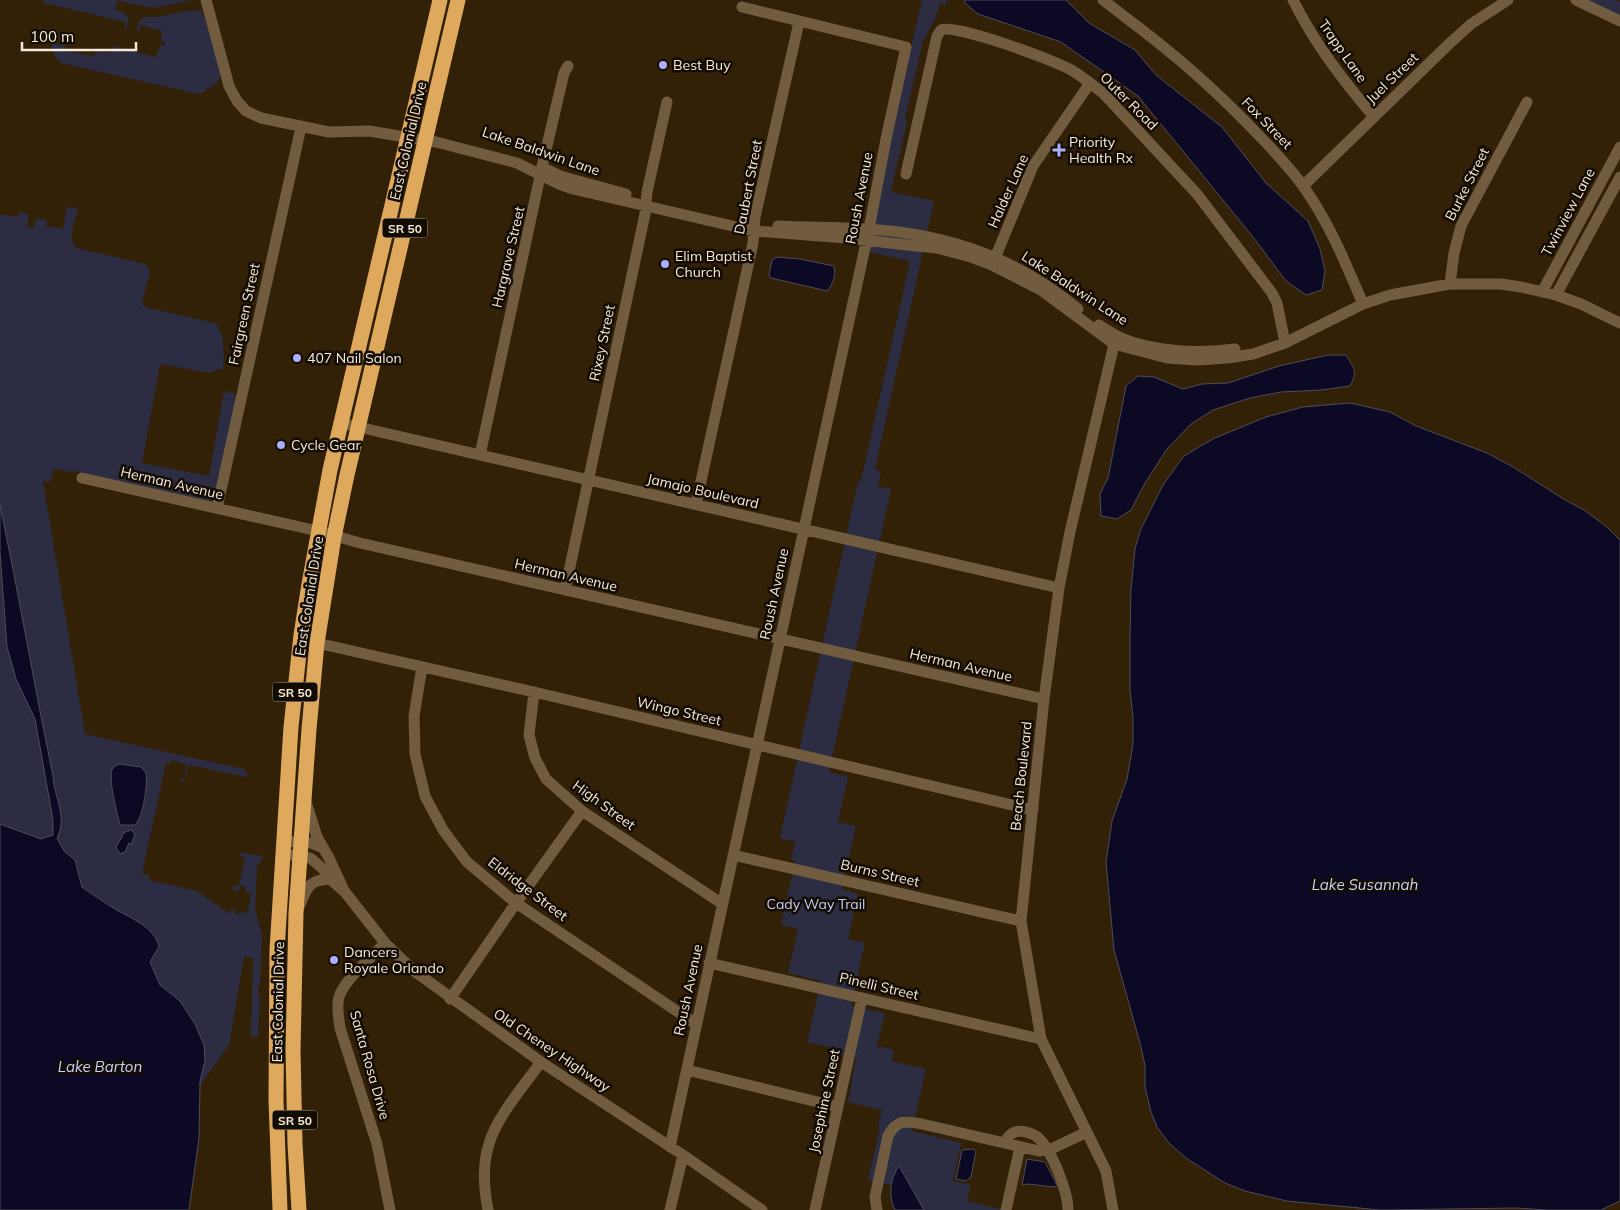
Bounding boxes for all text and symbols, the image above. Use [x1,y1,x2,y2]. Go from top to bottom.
street label: Trapp Lane [1315,16,1371,86]
scale bar [22,20,136,52]
text: 100 m [30,27,74,46]
street label: Juel Street [1362,49,1422,107]
place label: Best Buy [673,56,731,74]
marker: Best Buy [657,59,669,71]
street label: Outer Road [1096,68,1162,134]
street label: East Colonial Drive [386,80,430,202]
street label: Fox Street [1238,93,1296,153]
street label: Lake Baldwin Lane [480,122,602,180]
place label: Priority Health Rx [1069,133,1133,167]
street label: Daubert Street [730,138,766,236]
marker: Priority Health Rx [1053,144,1065,156]
street label: Burke Street [1441,144,1493,224]
street label: Roush Avenue [841,151,877,245]
street label: Halder Lane [984,151,1032,231]
street label: Twinview Lane [1537,165,1599,259]
street label: Hargrave Street [488,205,528,309]
road number: SR 50 [382,218,428,238]
place label: Elim Baptist Church [675,247,752,281]
street label: Lake Baldwin Lane [1018,247,1132,329]
marker: Elim Baptist Church [659,258,671,270]
street label: Fairgreen Street [224,261,264,367]
street label: Rixey Street [585,303,619,383]
place label: 407 Nail Salon [307,349,402,367]
marker: 407 Nail Salon [291,352,303,364]
place label: Cycle Gear [291,436,361,454]
marker: Cycle Gear [275,439,287,451]
street label: Herman Avenue [119,462,225,504]
street label: Jamajo Boulevard [645,469,761,513]
street label: East Colonial Drive [291,535,327,657]
street label: Roush Avenue [756,547,792,641]
street label: Herman Avenue [513,554,619,596]
street label: Herman Avenue [908,644,1014,686]
road number: SR 50 [272,682,318,702]
street label: Wingo Street [635,693,723,729]
street label: Beach Boulevard [1006,720,1036,832]
street label: High Street [569,776,639,834]
street label: Eldridge Street [485,853,572,925]
street label: Burns Street [839,855,921,891]
water label: Lake Susannah [1312,875,1419,894]
park label: Cady Way Trail [767,895,865,913]
street label: East Colonial Drive [268,941,288,1063]
place label: Dancers Royale Orlando [344,943,444,977]
street label: Roush Avenue [670,943,706,1037]
marker: Dancers Royale Orlando [328,954,340,966]
street label: Pinelli Street [838,968,920,1004]
street label: Old Cheney Highway [490,1004,614,1096]
street label: Santa Rosa Drive [346,1008,394,1122]
street label: Josephine Street [804,1048,844,1154]
water label: Lake Barton [58,1057,142,1076]
road number: SR 50 [272,1110,318,1130]

